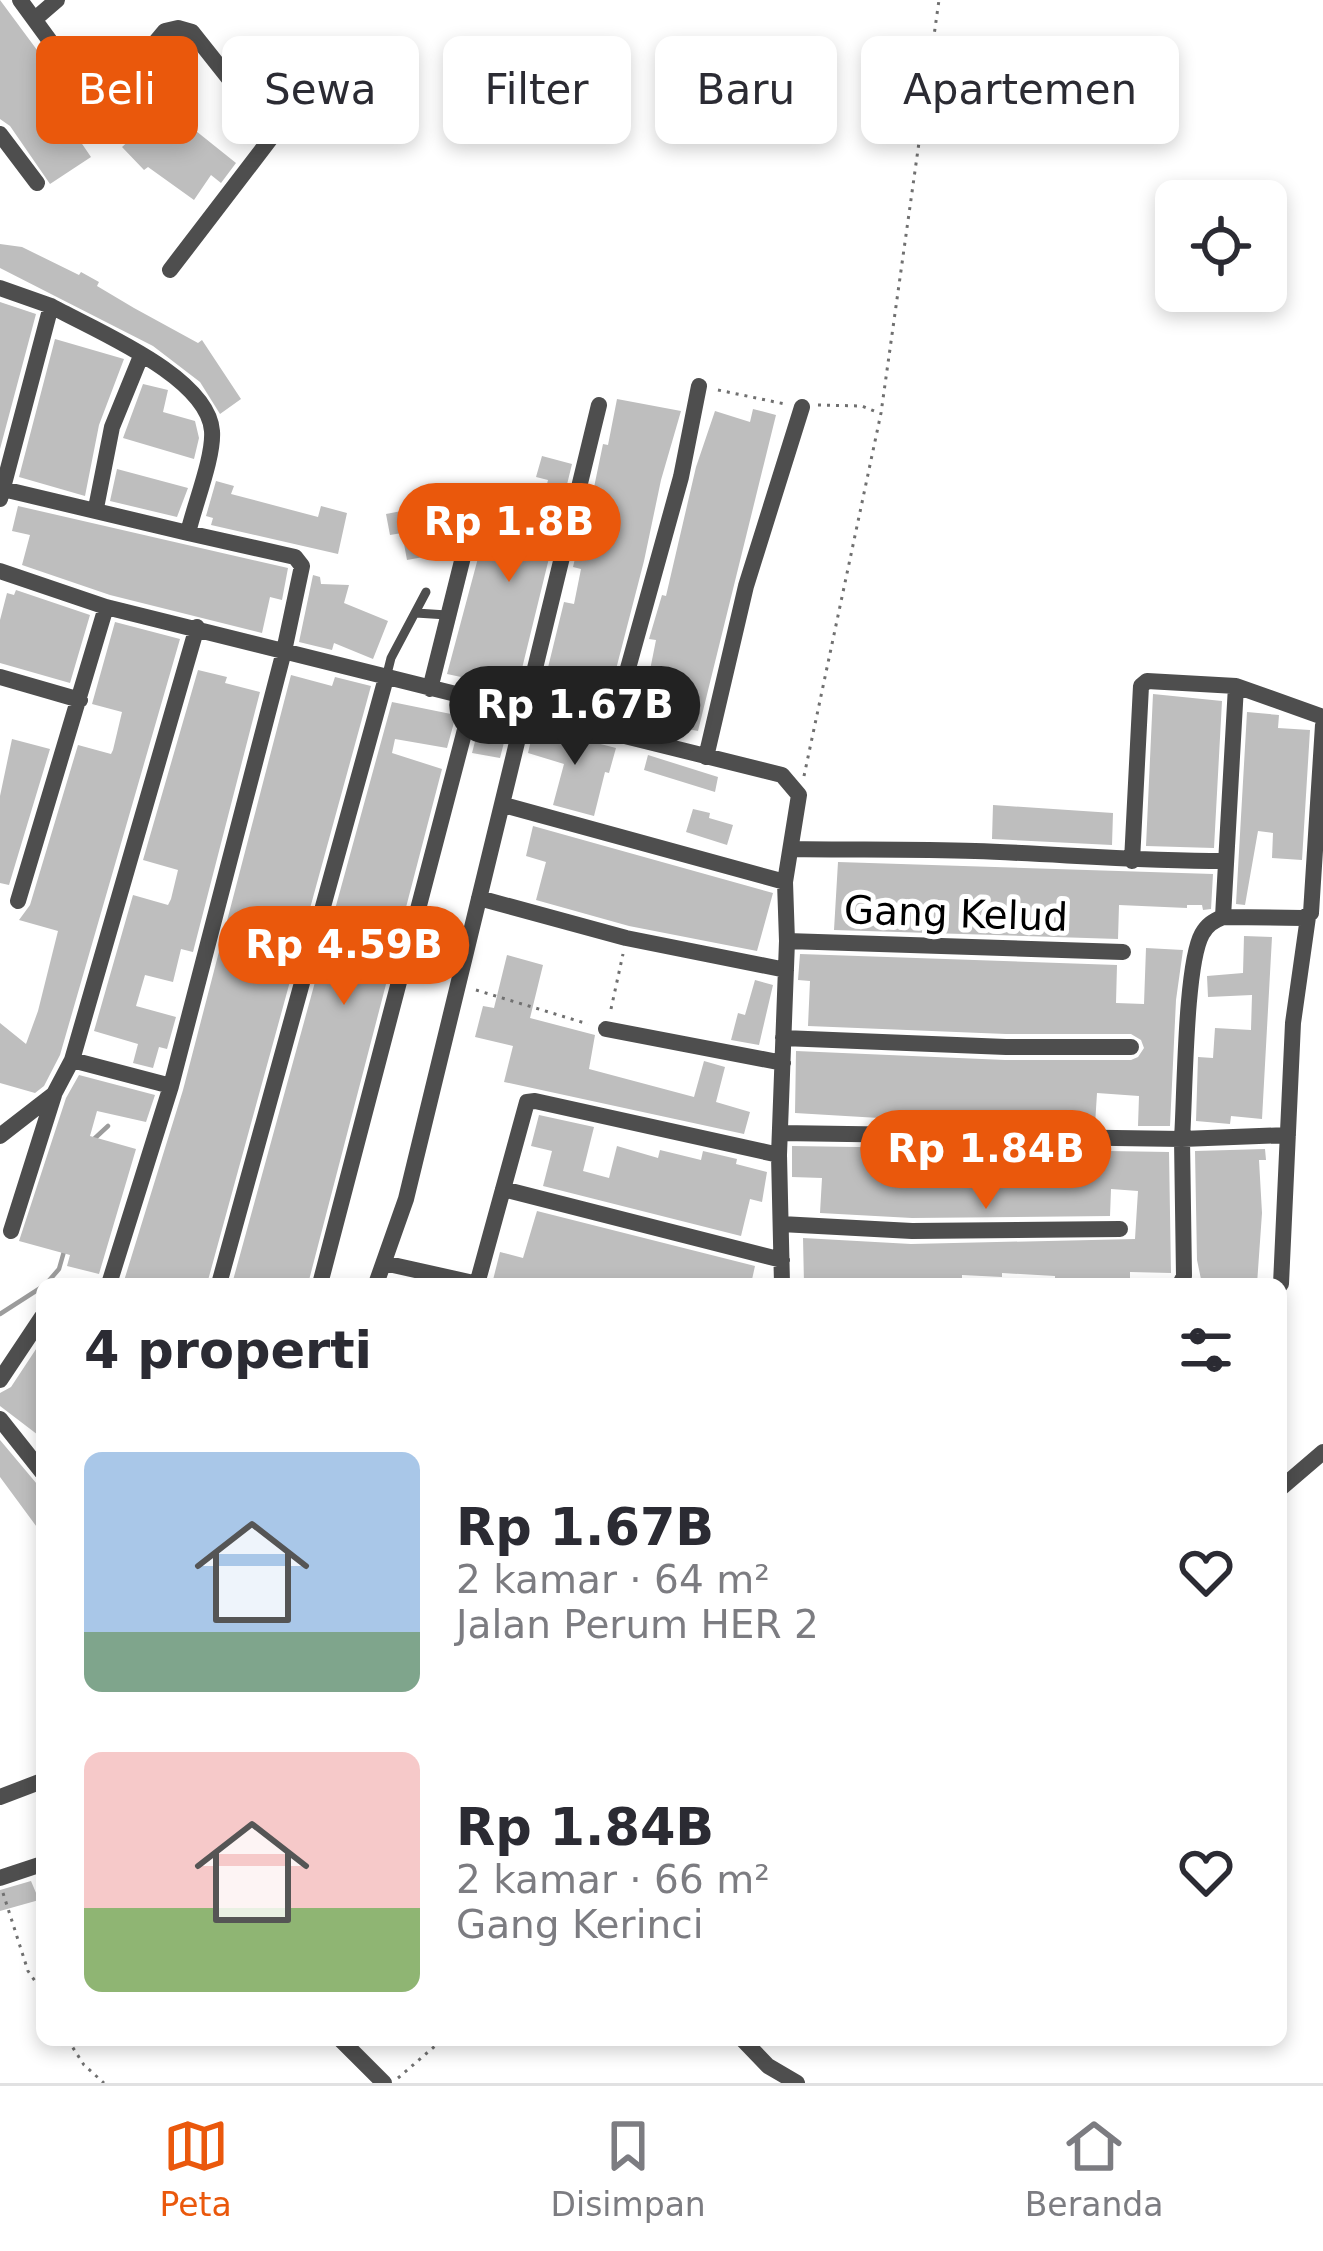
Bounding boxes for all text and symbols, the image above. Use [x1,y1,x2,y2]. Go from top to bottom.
chip: Beli [36,36,198,144]
chip: Sewa [222,36,419,144]
chip: Filter [443,36,631,144]
chip: Baru [655,36,837,144]
chip: Apartemen [861,36,1179,144]
map controls [1155,180,1287,312]
button: locate [1155,180,1287,312]
pin: Rp 1.8B [398,483,620,585]
text: Rp 1.8B [424,499,594,544]
pin: Rp 1.67B [451,666,699,768]
text: Rp 1.67B [476,682,674,727]
street label: Gang Kelud [843,887,1069,940]
pin: Rp 4.59B [220,906,468,1008]
text: Rp 4.59B [245,922,443,967]
pin: Rp 1.84B [862,1110,1110,1212]
text: Rp 1.84B [887,1126,1085,1171]
icon: filters [1173,1317,1239,1383]
text: 4 properti [84,1321,372,1380]
text: Rp 1.67B [456,1498,714,1557]
icon: home [180,1500,324,1644]
icon: heart [1173,1539,1239,1605]
text: 2 kamar · 64 m² [456,1557,770,1602]
text: Jalan Perum HER 2 [456,1602,819,1647]
text: Rp 1.84B [456,1798,714,1857]
icon: home [180,1800,324,1944]
icon: heart [1173,1839,1239,1905]
text: 2 kamar · 66 m² [456,1857,770,1902]
text: Gang Kerinci [456,1902,703,1947]
tab: Peta [159,2113,232,2224]
tab: Disimpan [551,2113,706,2224]
tab: Beranda [1025,2113,1164,2224]

